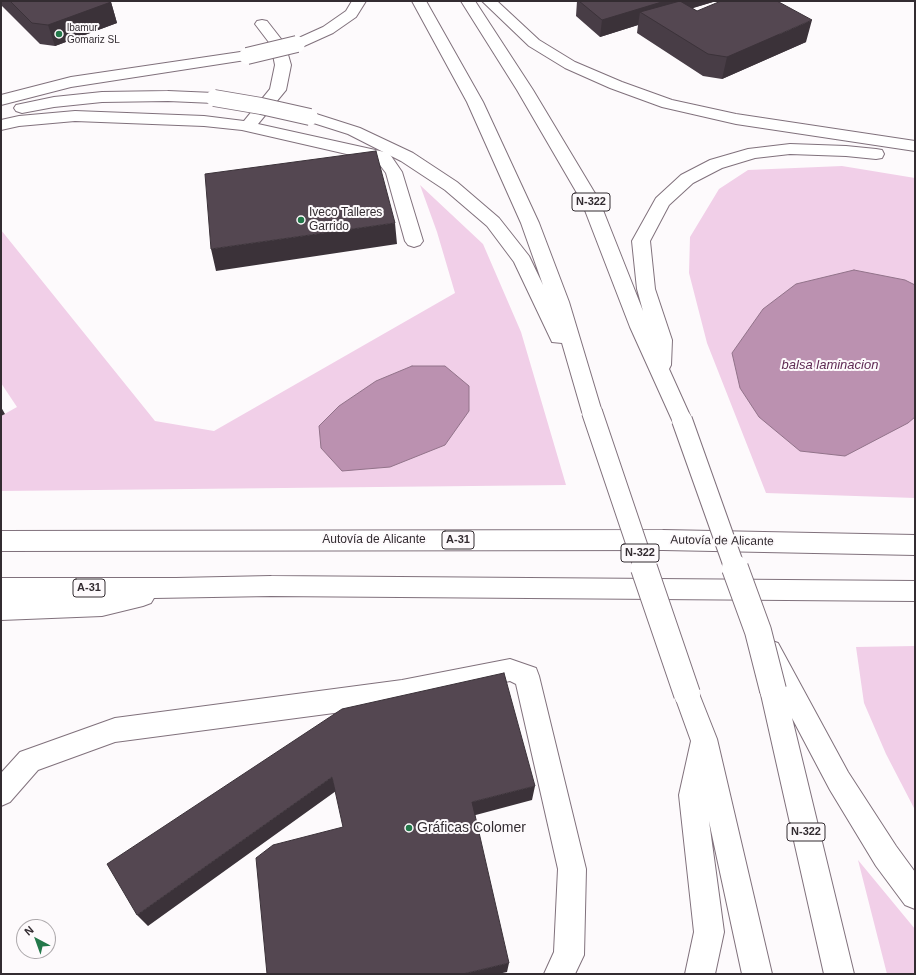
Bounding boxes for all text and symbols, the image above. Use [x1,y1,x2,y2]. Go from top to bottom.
place label: lbamur Gomariz SL [67,22,120,46]
marker: lbamur Gomariz SL [54,29,64,39]
road number: N-322 [572,193,610,211]
place label: Iveco Talleres Garrido [309,206,382,234]
marker: Iveco Talleres Garrido [296,215,306,225]
water label: balsa laminacion [782,357,878,373]
road number: A-31 [442,531,474,549]
street label: Autovía de Alicante [322,533,426,547]
street label: Autovía de Alicante [670,533,774,549]
road number: N-322 [621,544,659,562]
road number: A-31 [73,579,105,597]
place label: Gráficas Colomer [417,820,526,836]
marker: Gráficas Colomer [404,823,414,833]
road number: N-322 [787,823,825,841]
north arrow [16,919,56,959]
text: N [22,924,36,938]

